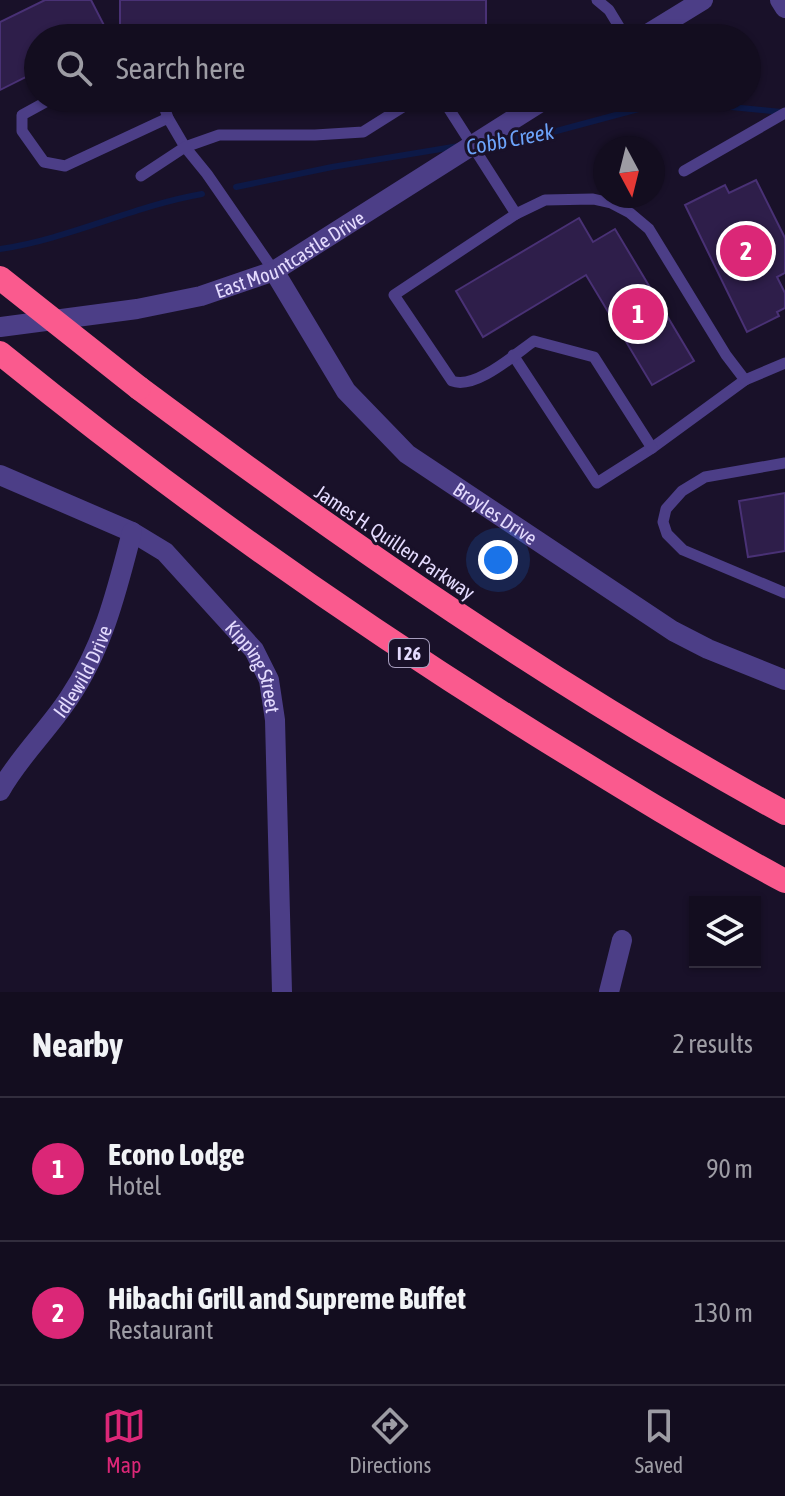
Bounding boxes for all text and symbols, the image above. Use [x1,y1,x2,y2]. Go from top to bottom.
search box [24,24,761,112]
icon: search [52,46,96,90]
text: Search here [116,51,245,85]
water label: Cobb Creek [464,118,557,160]
north arrow [593,136,665,208]
street label: East Mountcastle Drive [212,205,369,302]
pin: 2 [720,221,772,281]
pin: 1 [612,284,664,344]
street label: Broyles Drive [449,477,542,549]
street label: James H. Quillen Parkway [311,480,479,604]
your location [478,540,518,580]
street label: Kipping Street [221,615,285,715]
street label: Idlewild Drive [48,622,116,722]
road number: I 26 [389,639,429,667]
map controls [689,896,761,968]
button: layers [689,896,761,968]
text: Nearby [32,1025,123,1064]
text: 2 results [672,1029,753,1059]
text: Econo Lodge [108,1137,245,1171]
text: 1 [52,1154,64,1184]
text: 90 m [706,1154,753,1184]
text: Hotel [108,1171,161,1201]
text: Hibachi Grill and Supreme Buffet [108,1281,466,1315]
text: 2 [52,1298,64,1328]
text: 130 m [694,1298,753,1328]
text: Restaurant [108,1315,213,1345]
tab: Map [102,1404,146,1478]
tab: Directions [349,1404,431,1478]
tab: Saved [635,1404,683,1478]

